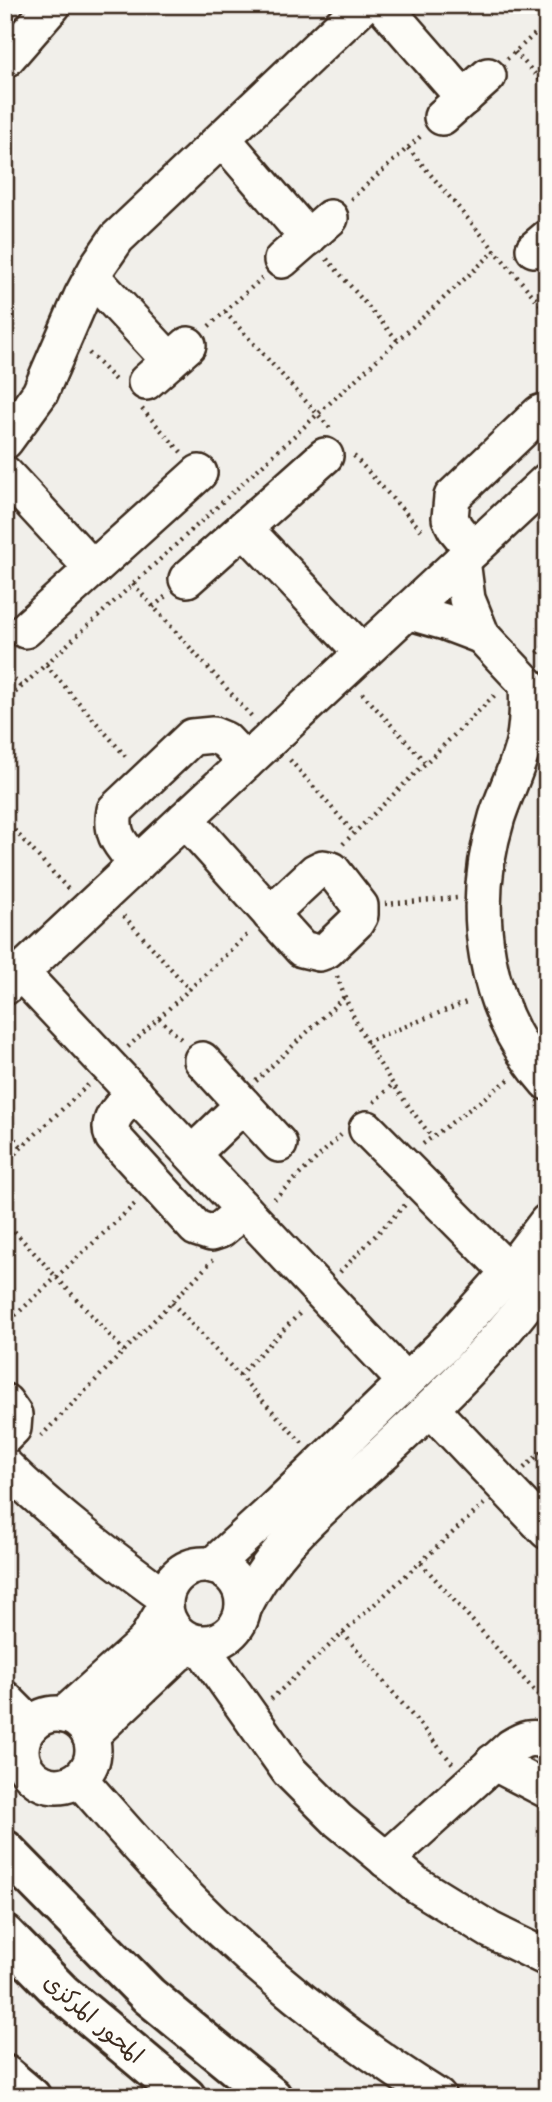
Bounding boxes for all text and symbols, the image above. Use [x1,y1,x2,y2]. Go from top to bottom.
street label: المحور المركزى [36,1966,150,2071]

